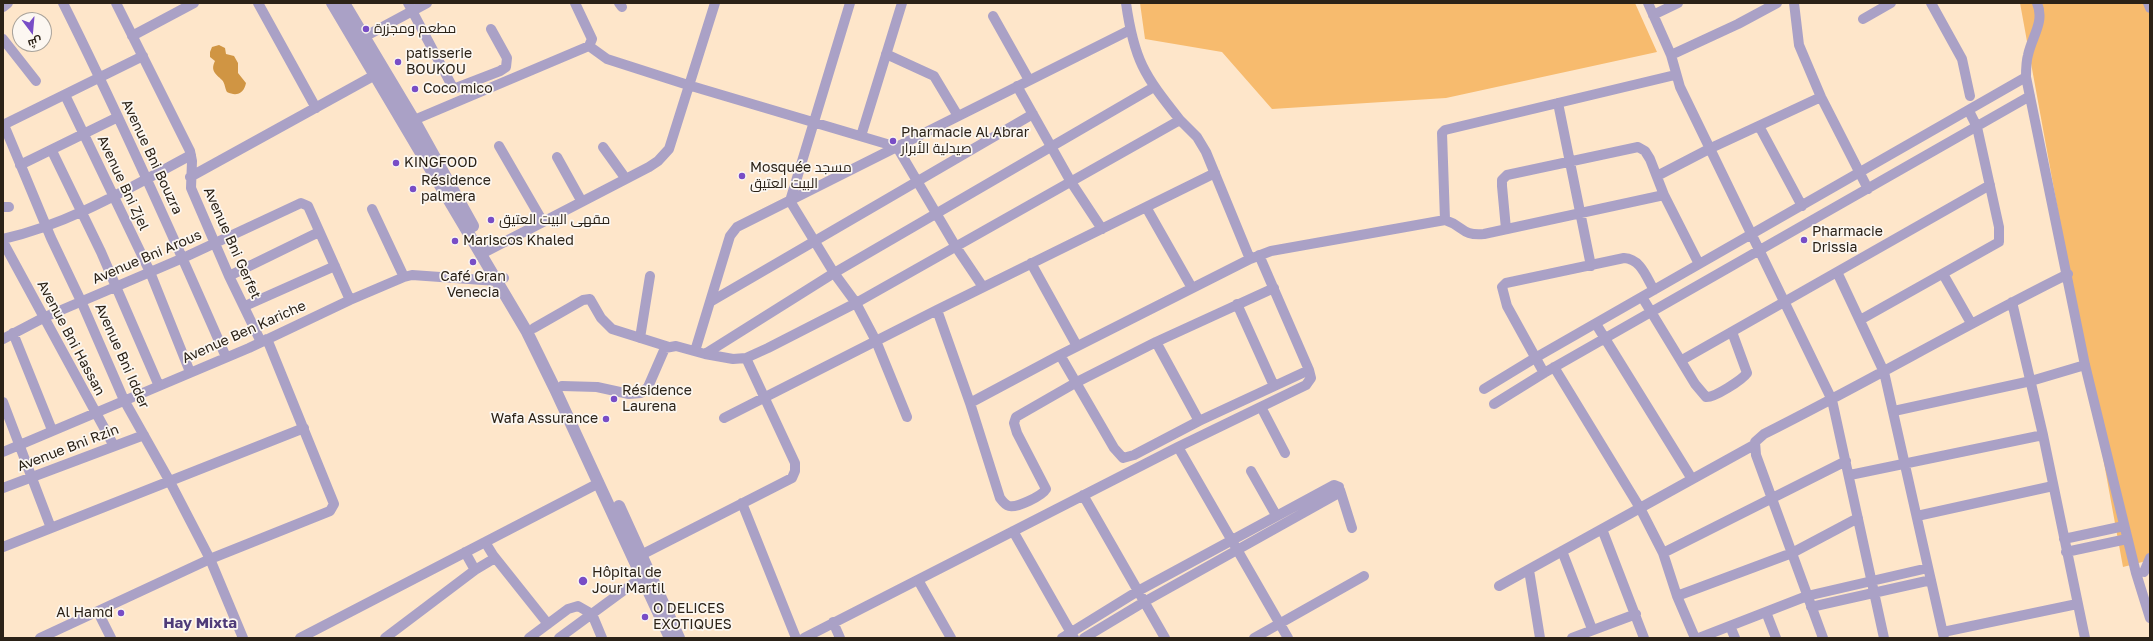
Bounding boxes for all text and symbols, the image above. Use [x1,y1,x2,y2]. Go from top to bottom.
north arrow [12,12,52,52]
place label: مطعم ومجزرة [374,21,456,37]
marker: مطعم ومجزرة [361,24,371,34]
text: ش [27,35,44,51]
place label: patisserie BOUKOU [406,46,472,78]
marker: patisserie BOUKOU [393,57,403,67]
place label: Coco mico [423,81,493,97]
marker: Coco mico [410,84,420,94]
street label: Avenue Bni Bouzra [118,97,186,217]
place label: Pharmacie Al Abrar صيدلية الأبرار [901,125,1029,158]
street label: Avenue Bni Zjel [94,133,152,233]
marker: Pharmacie Al Abrar صيدلية الأبرار [888,136,898,146]
place label: KINGFOOD [404,155,477,171]
marker: KINGFOOD [391,158,401,168]
place label: Mosquée مسجد البيت العتيق [750,160,852,192]
marker: Mosquée مسجد البيت العتيق [737,171,747,181]
place label: Résidence palmera [421,173,491,206]
marker: Résidence palmera [408,184,418,194]
street label: Avenue Bni Gerfet [200,185,264,301]
place label: مقهى البيت العتيق [499,212,610,228]
marker: مقهى البيت العتيق [486,215,496,225]
place label: Pharmacie Drissia [1812,224,1883,256]
street label: Avenue Bni Arous [90,226,204,288]
place label: Mariscos Khaled [463,233,574,249]
marker: Pharmacie Drissia [1799,235,1809,245]
marker: Mariscos Khaled [450,236,460,246]
marker: Café Gran Venecia [468,257,478,267]
place label: Café Gran Venecia [440,269,506,302]
street label: Avenue Bni Hassan [34,278,108,398]
street label: Avenue Ben Kariche [180,297,308,367]
street label: Avenue Bni Idder [91,301,153,411]
place label: Résidence Laurena [622,383,692,416]
marker: Résidence Laurena [609,394,619,404]
place label: Wafa Assurance [491,411,598,427]
marker: Wafa Assurance [601,414,611,424]
street label: Avenue Bni Rzin [15,421,121,475]
place label: Hôpital de Jour Martil [592,565,665,598]
marker: Hôpital de Jour Martil [577,575,589,587]
place label: O DELICES EXOTIQUES [653,601,732,634]
place label: Al Hamd [56,605,113,621]
marker: Al Hamd [116,608,126,618]
marker: O DELICES EXOTIQUES [640,612,650,622]
district label: Hay Mixta [163,614,237,632]

